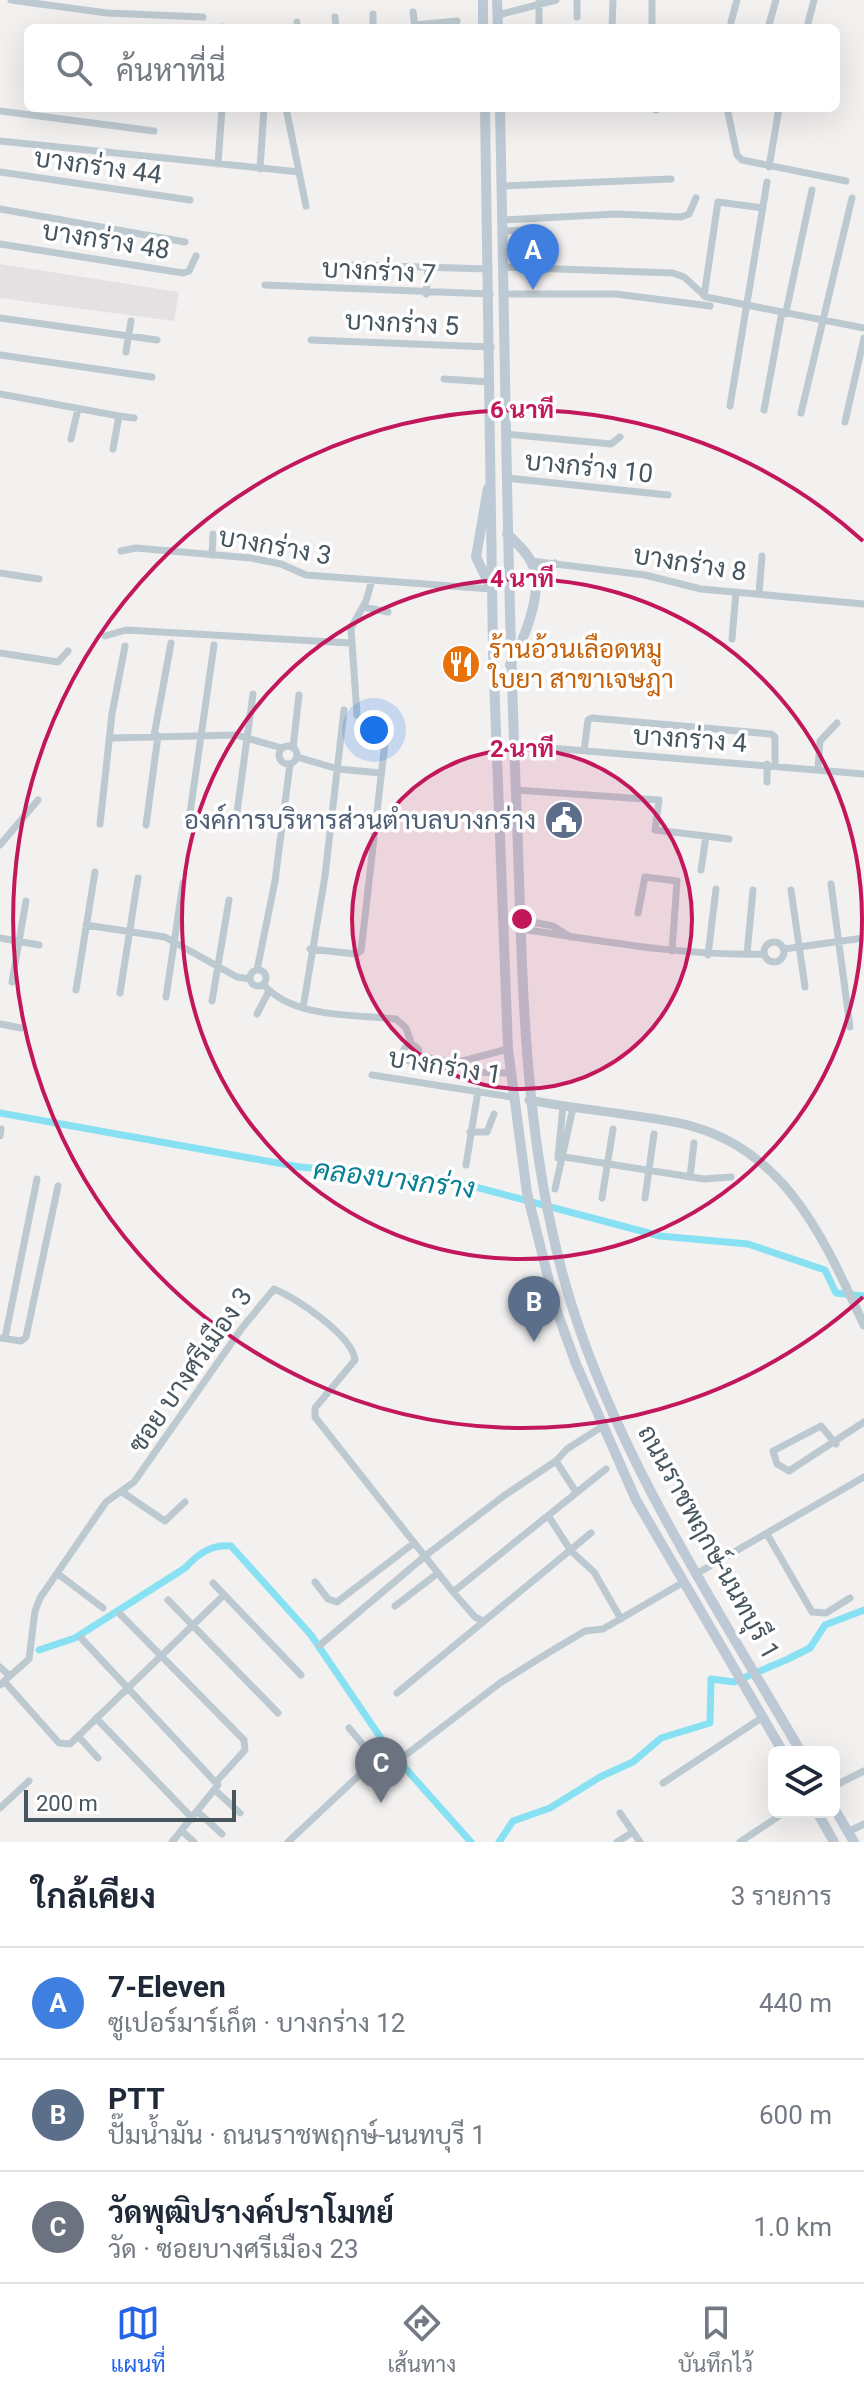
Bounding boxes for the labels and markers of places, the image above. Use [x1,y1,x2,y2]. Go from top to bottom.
pin: A [507,224,559,290]
place label: ร้านอ้วนเลือดหมู ใบยา สาขาเจษฎา [487,633,674,697]
restaurant icon: ร้านอ้วนเลือดหมู ใบยา สาขาเจษฎา [440,643,482,685]
public building icon: องค์การบริหารส่วนตำบลบางกร่าง [543,799,585,841]
place label: องค์การบริหารส่วนตำบลบางกร่าง [184,803,536,835]
centre of rings [508,905,536,933]
pin: B [508,1276,560,1342]
pin: C [355,1737,407,1803]

